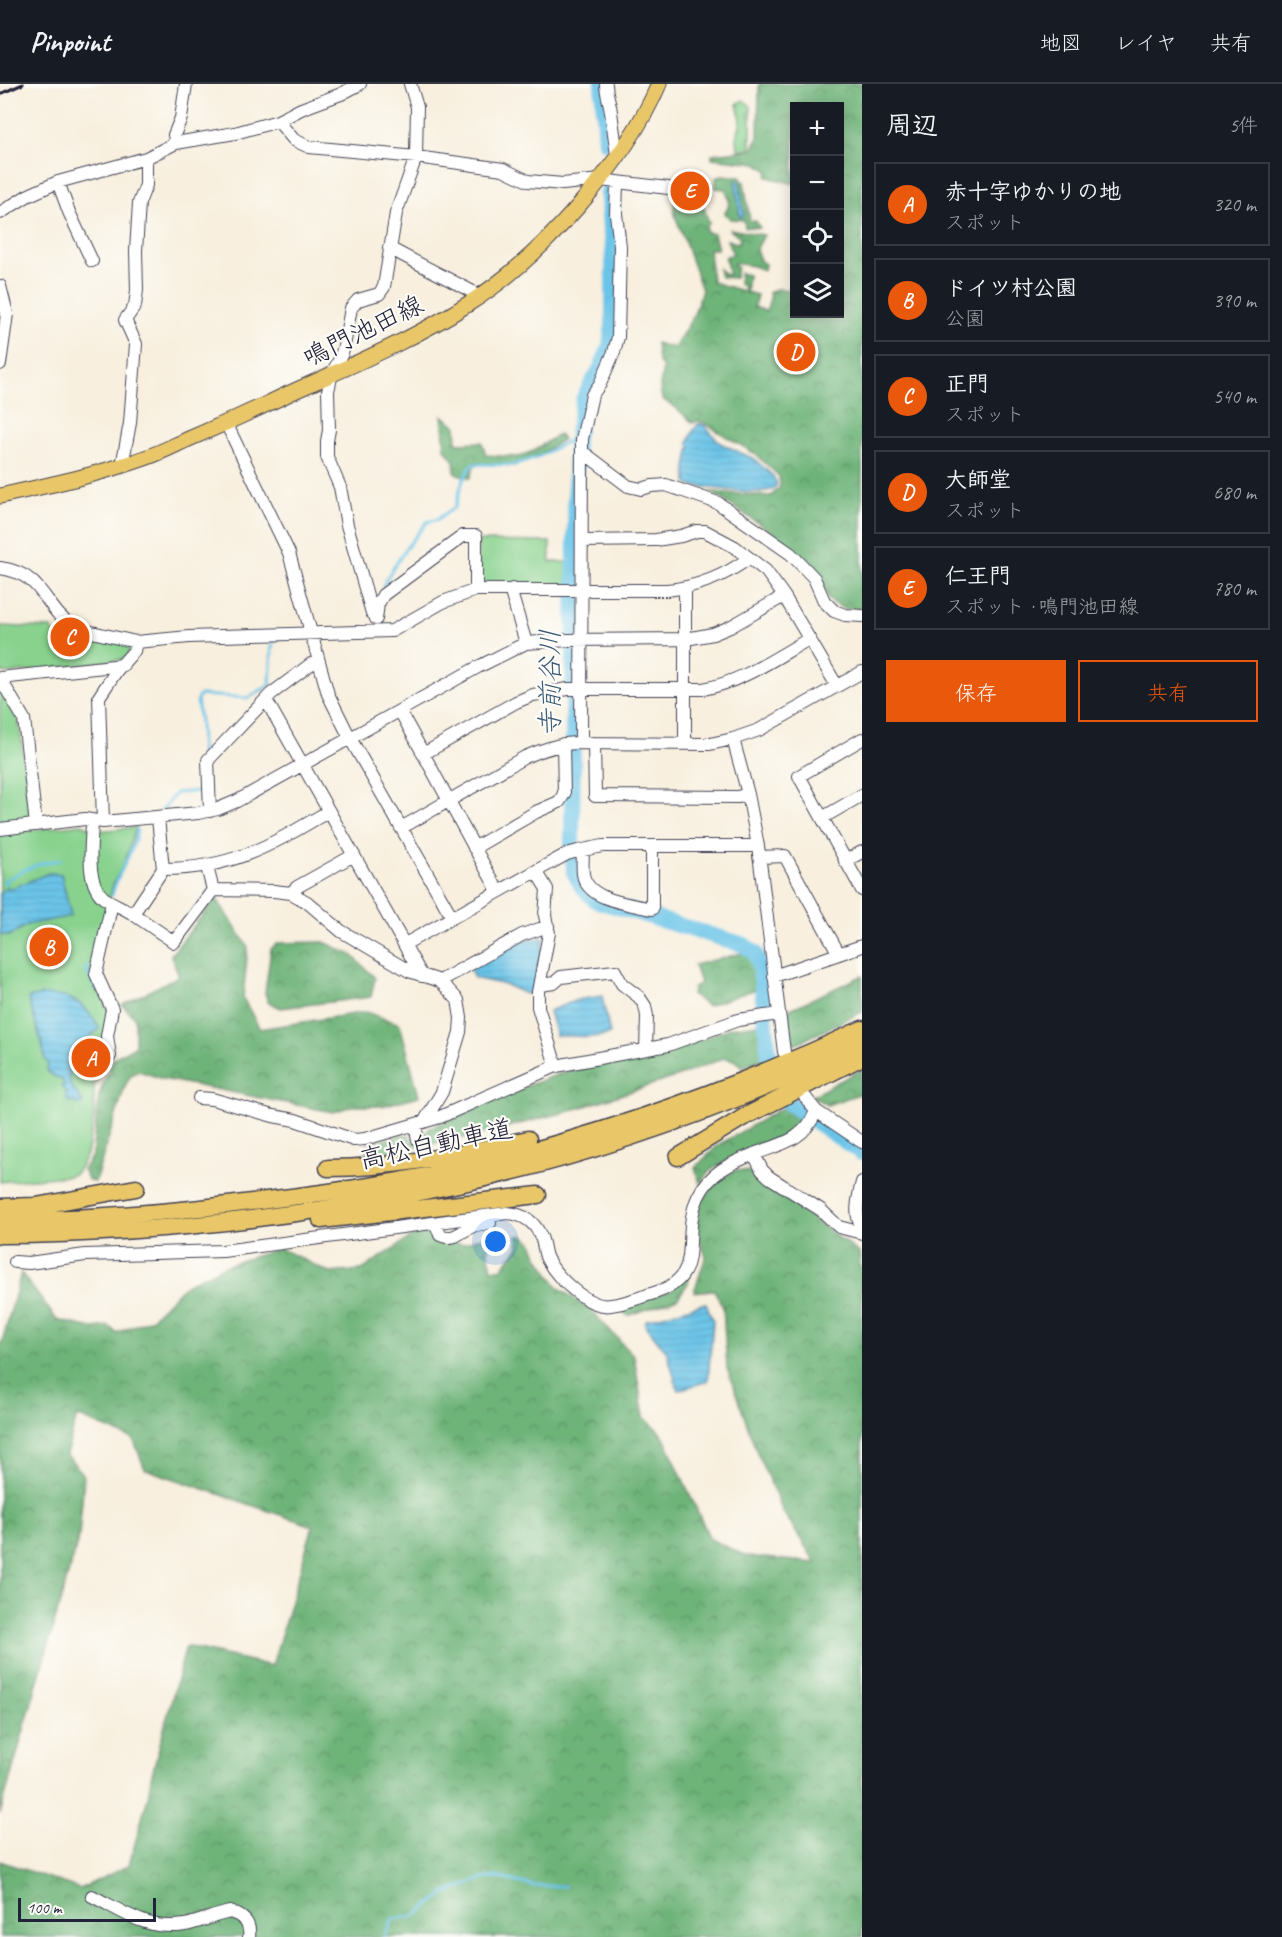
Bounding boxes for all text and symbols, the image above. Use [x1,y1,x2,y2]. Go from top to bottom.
text: Pinpoint [30,24,110,59]
text: 地図 [1040,30,1082,56]
text: レイヤ [1115,30,1177,56]
text: 共有 [1210,30,1252,56]
map controls [790,102,844,318]
button: + [790,102,844,156]
text: 周辺 [886,109,938,142]
text: 5件 [1229,113,1258,138]
button: − [790,156,844,210]
pin: E [670,168,710,214]
text: 赤十字ゆかりの地 [945,178,1121,206]
text: A [902,192,913,217]
text: 320 m [1213,192,1256,217]
button: locate [790,210,844,264]
text: スポット [945,210,1025,235]
button: layers [790,264,844,318]
text: ドイツ村公園 [945,274,1077,302]
street label: 鳴門池田線 [297,288,429,374]
text: B [902,288,913,313]
text: 390 m [1213,288,1256,313]
text: 公園 [945,306,985,331]
pin: D [776,330,816,374]
text: 正門 [945,370,989,398]
text: C [903,384,912,409]
text: 540 m [1213,384,1256,409]
text: スポット [945,402,1025,427]
text: 大師堂 [945,466,1011,494]
text: D [902,480,913,505]
text: 680 m [1213,480,1256,505]
text: スポット [945,498,1025,523]
text: 仁王門 [945,562,1011,590]
text: E [902,576,913,601]
text: 780 m [1213,576,1256,601]
text: スポット · 鳴門池田線 [945,594,1138,619]
pin: C [50,614,90,660]
water label: 寺前谷川 [533,629,567,737]
button: 保存 [886,660,1066,722]
button: 共有 [1078,660,1258,722]
pin: B [29,924,68,970]
pin: A [72,1036,110,1080]
street label: 高松自動車道 [356,1112,516,1176]
your location [481,1227,510,1256]
scale bar [18,1895,156,1922]
text: 100 m [27,1898,61,1918]

